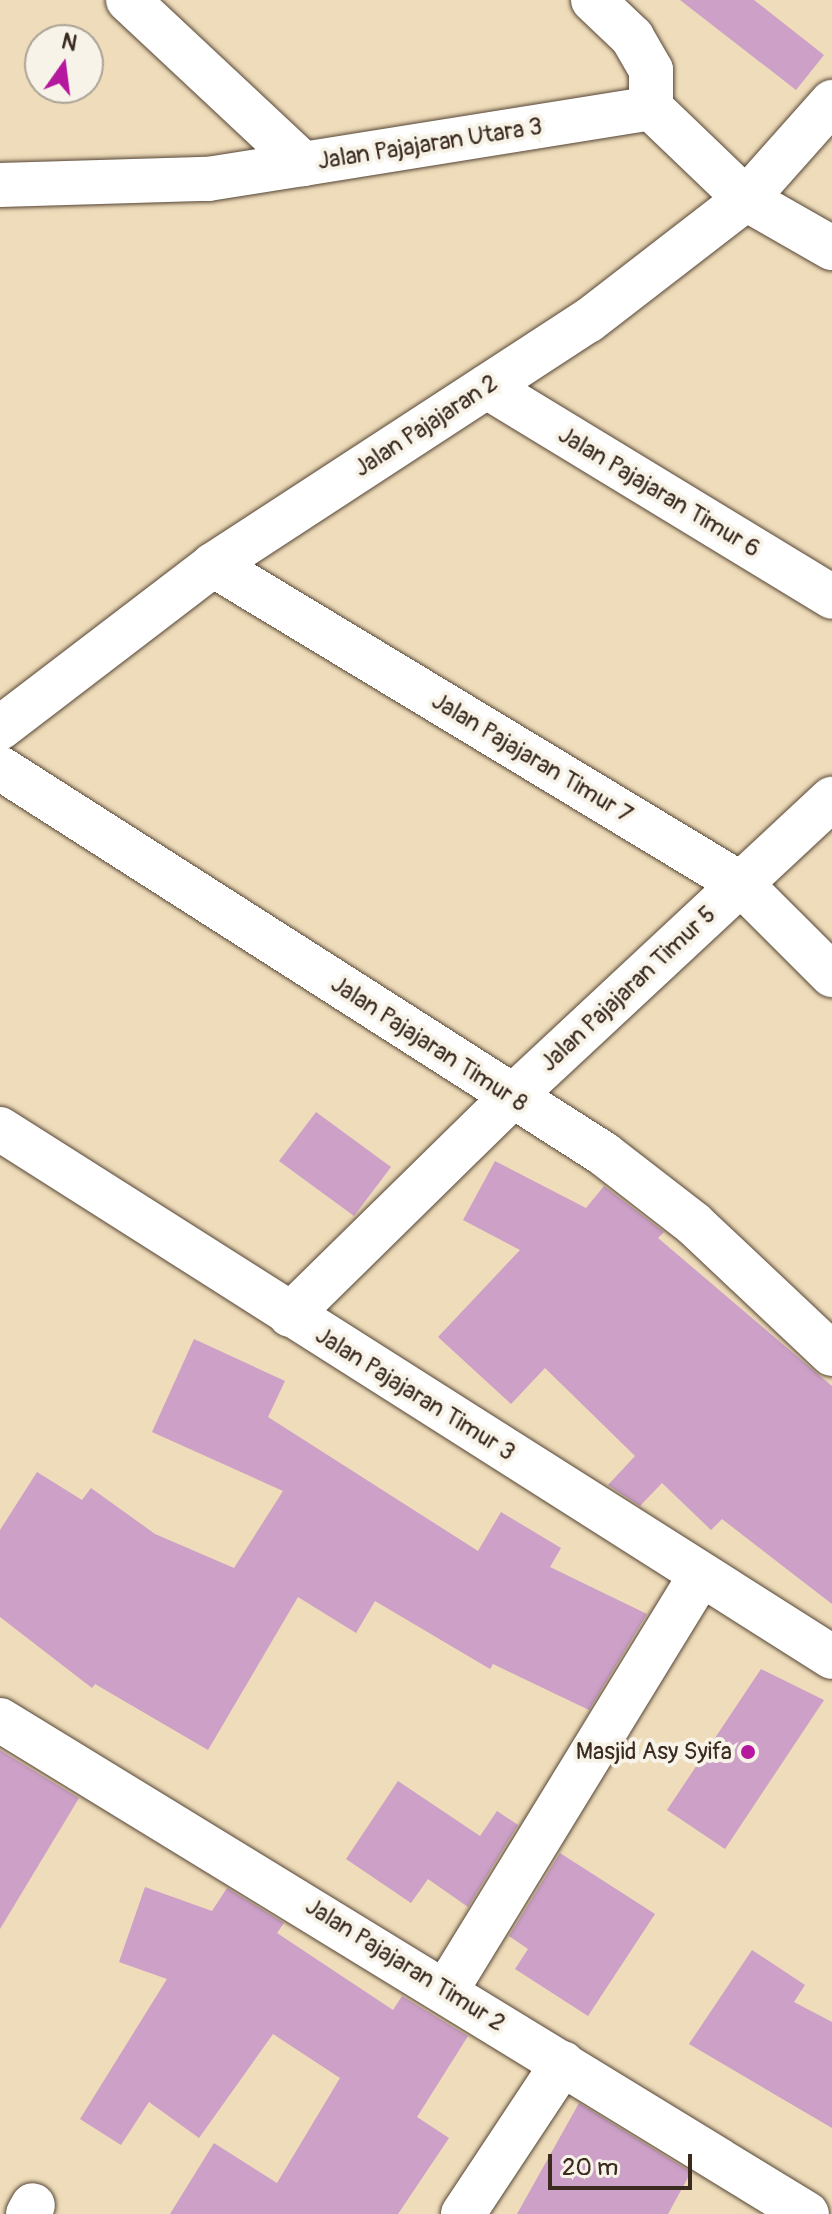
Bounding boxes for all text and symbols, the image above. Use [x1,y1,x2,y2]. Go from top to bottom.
north arrow [24,24,104,104]
text: N [59,27,80,58]
street label: Jalan Pajajaran Utara 3 [316,112,544,176]
street label: Jalan Pajajaran 2 [349,369,503,483]
street label: Jalan Pajajaran Timur 6 [553,420,765,564]
street label: Jalan Pajajaran Timur 7 [426,687,638,829]
street label: Jalan Pajajaran Timur 5 [534,900,722,1078]
street label: Jalan Pajajaran Timur 8 [325,970,533,1118]
street label: Jalan Pajajaran Timur 3 [310,1321,520,1467]
place label: Masjid Asy Syifa [576,1738,732,1766]
marker: Masjid Asy Syifa [739,1743,757,1761]
street label: Jalan Pajajaran Timur 2 [300,1892,510,2038]
scale bar [552,2138,696,2188]
text: 20 m [562,2153,618,2182]

